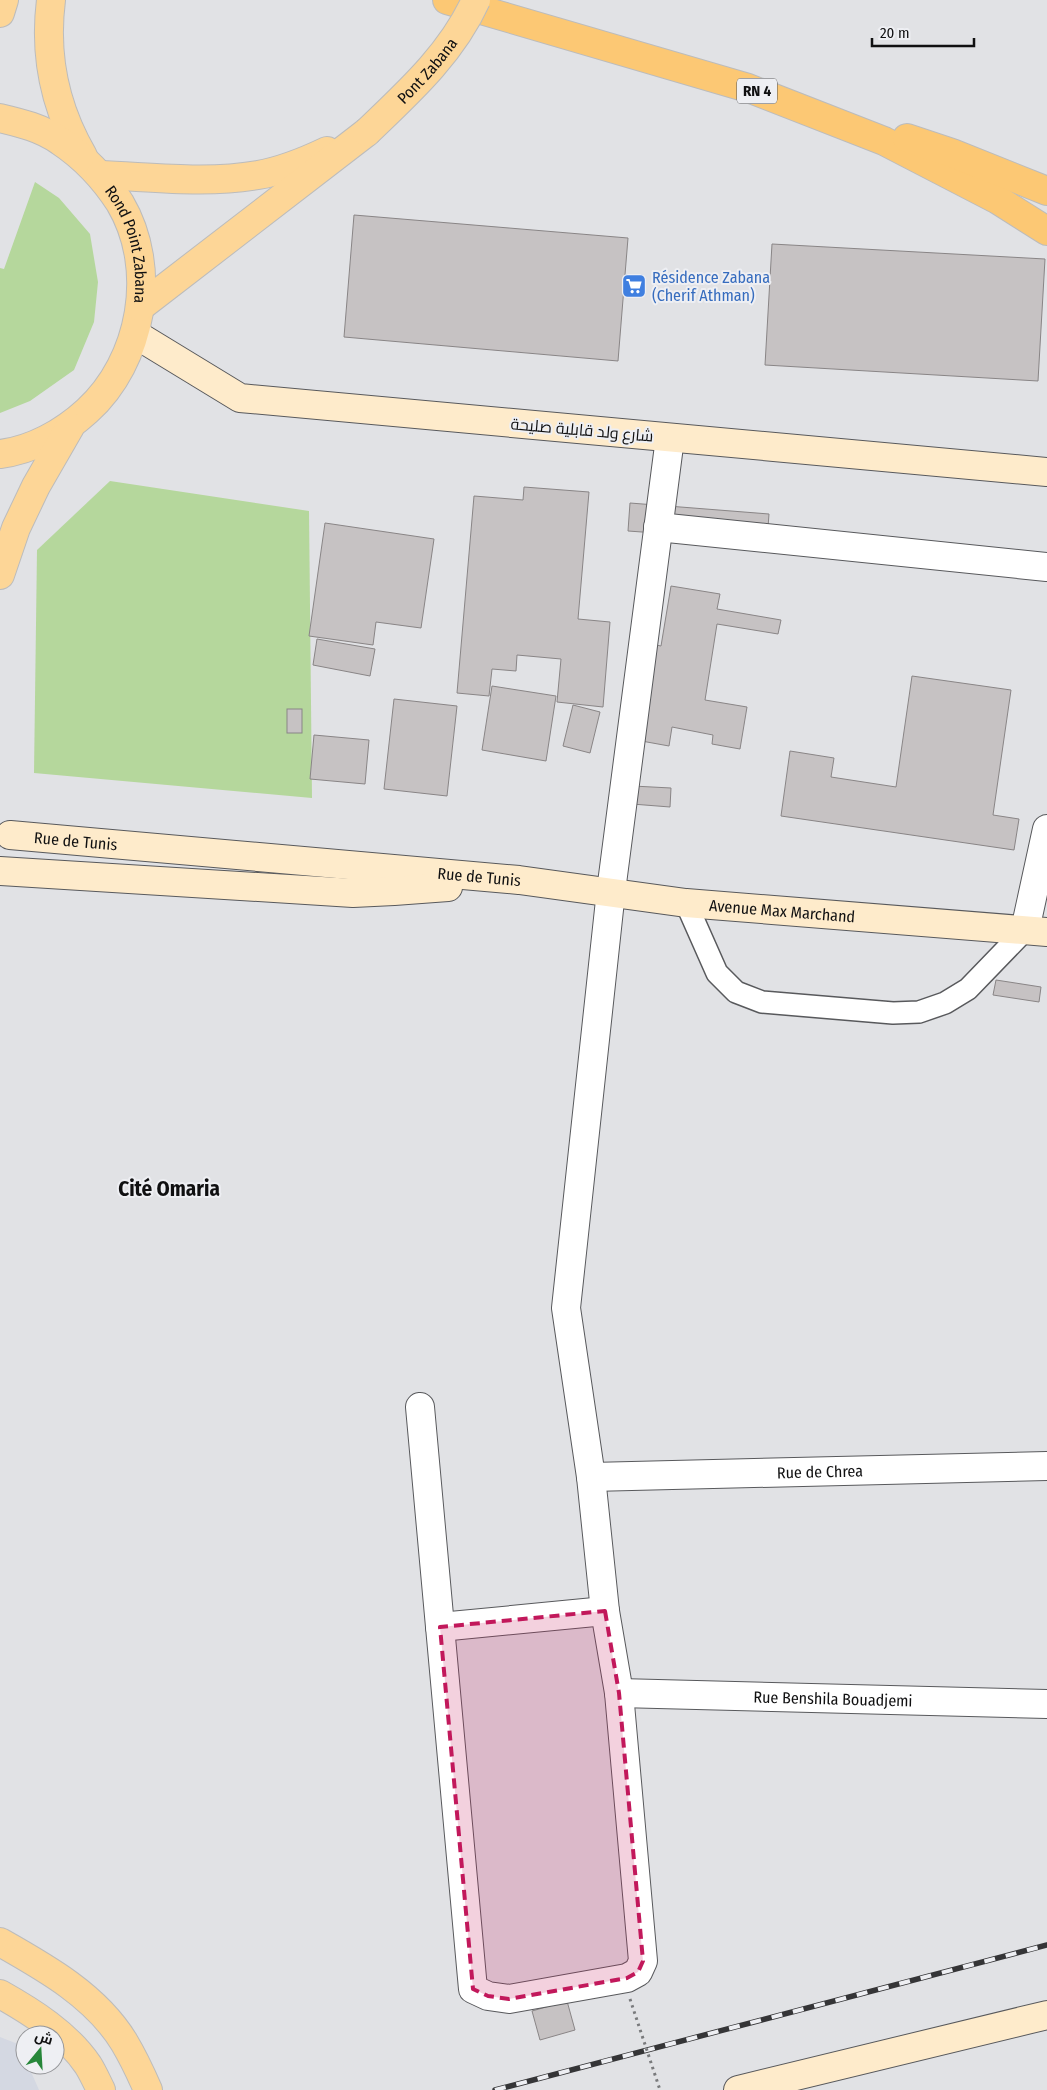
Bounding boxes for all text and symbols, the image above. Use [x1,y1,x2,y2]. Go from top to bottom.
scale bar [872,15,974,47]
text: 20 m [880,24,910,42]
street label: Pont Zabana [393,34,461,107]
road number: RN 4 [737,78,777,104]
street label: Rond Point Zabana [101,182,151,304]
place label: Résidence Zabana (Cherif Athman) [652,268,770,305]
supermarket icon: Résidence Zabana (Cherif Athman) [621,273,647,299]
street label: شارع ولد قابلية صليحة [510,414,654,448]
street label: Rue de Tunis [33,828,118,854]
street label: Rue de Tunis [437,863,522,890]
street label: Avenue Max Marchand [708,895,856,926]
district label: Cité Omaria [118,1176,220,1202]
street label: Rue de Chrea [777,1461,863,1482]
street label: Rue Benshila Bouadjemi [753,1687,913,1710]
north arrow [15,2025,65,2075]
text: ش [33,2027,55,2049]

